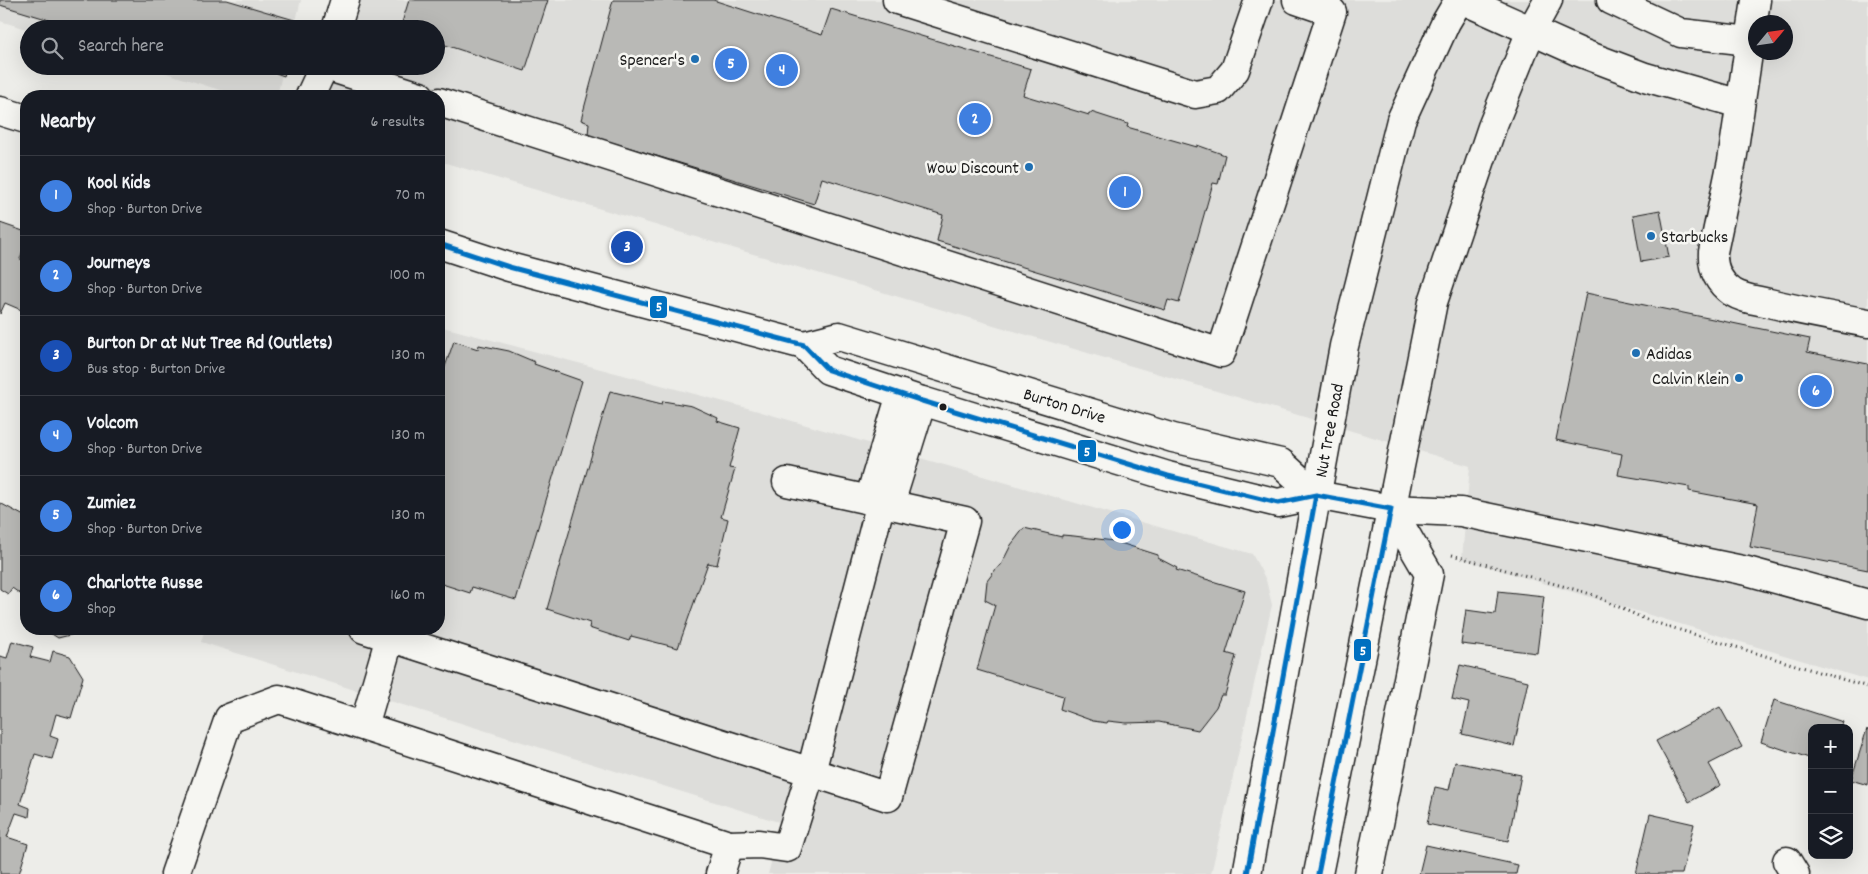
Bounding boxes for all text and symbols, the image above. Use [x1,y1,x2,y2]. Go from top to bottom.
north arrow [1748,15,1793,60]
search box [20,20,445,75]
icon: search [38,34,66,62]
text: Search here [78,34,164,61]
pin: 5 [715,45,747,83]
place label: Spencer's [620,49,685,74]
pin: 4 [766,51,798,89]
marker: Spencer's [689,53,701,65]
pin: 2 [959,100,991,138]
text: Nearby [40,108,95,138]
text: 6 results [370,111,425,134]
place label: Wow Discount [927,157,1019,182]
marker: Wow Discount [1023,161,1035,173]
text: Kool Kids [87,171,151,198]
pin: 1 [1109,173,1141,211]
text: 1 [54,184,58,207]
text: 70 m [395,184,425,207]
text: Shop · Burton Drive [87,198,202,221]
place label: Starbucks [1661,226,1728,251]
pin: 3 [611,228,643,266]
marker: Starbucks [1645,230,1657,242]
text: Journeys [87,251,150,278]
text: 2 [53,264,60,287]
text: 100 m [389,264,425,287]
text: Shop · Burton Drive [87,278,202,301]
line badge: 5 [649,295,668,319]
text: 5 [656,298,663,318]
text: Burton Dr at Nut Tree Rd (Outlets) [87,331,332,358]
place label: Adidas [1646,343,1692,368]
text: 3 [52,344,60,367]
text: 130 m [391,344,425,367]
marker: Adidas [1630,347,1642,359]
text: Bus stop · Burton Drive [87,358,225,381]
place label: Calvin Klein [1652,368,1729,393]
marker: Calvin Klein [1733,372,1745,384]
pin: 6 [1800,372,1832,410]
street label: Nut Tree Road [1310,382,1352,480]
street label: Burton Drive [1020,383,1108,432]
unlabelled marker [938,402,948,412]
text: Volcom [87,411,138,438]
text: 4 [53,424,59,447]
text: 130 m [391,424,425,447]
text: Shop · Burton Drive [87,438,202,461]
line badge: 5 [1077,439,1097,463]
text: 5 [1084,443,1091,463]
text: Zumiez [87,491,136,518]
text: 5 [52,504,60,527]
text: 130 m [391,504,425,527]
your location [1109,517,1135,543]
text: Shop · Burton Drive [87,518,202,541]
text: Charlotte Russe [87,571,203,598]
text: 6 [52,584,60,607]
text: 160 m [390,584,425,607]
text: Shop [87,598,116,621]
line badge: 5 [1353,638,1372,662]
text: 5 [1360,642,1367,662]
map controls [1808,724,1853,859]
button: + [1808,724,1853,769]
button: − [1808,769,1853,814]
button: layers [1808,814,1853,859]

